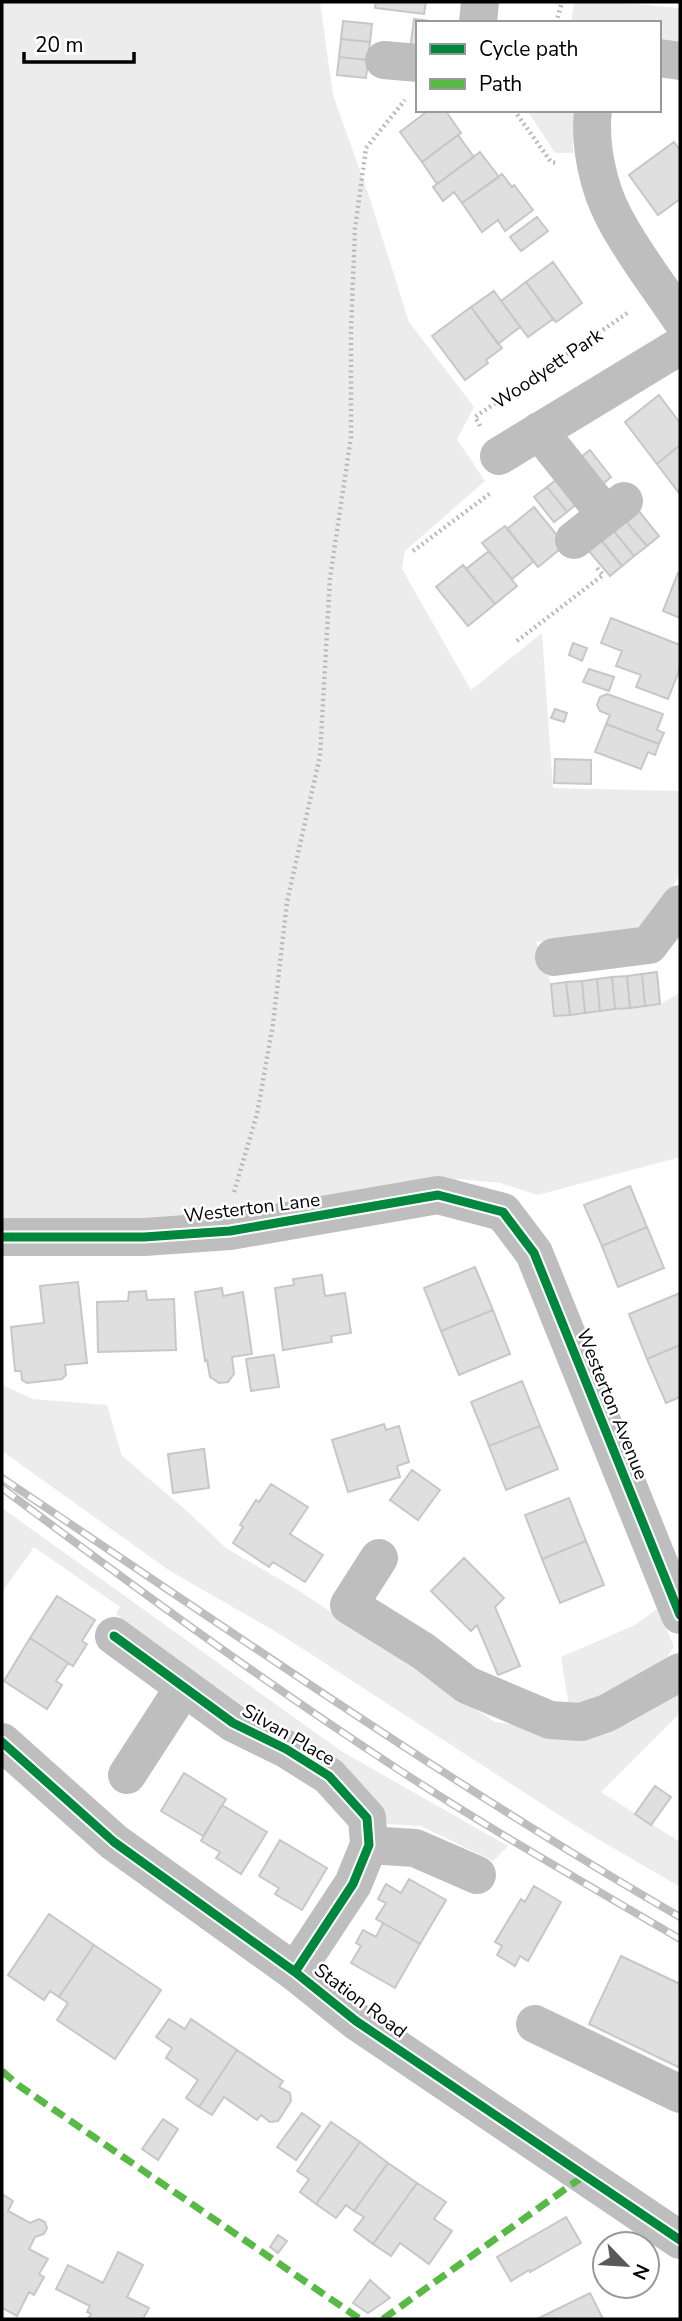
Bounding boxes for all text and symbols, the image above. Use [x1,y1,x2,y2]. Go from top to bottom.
scale bar [24,21,135,65]
legend [416,21,661,112]
text: 20 m [35,31,84,59]
text: Cycle path [479,35,578,63]
text: Path [479,70,522,98]
street label: Woodyett Park [487,322,608,415]
street label: Westerton Lane [183,1187,322,1229]
street label: Westerton Avenue [570,1325,654,1484]
street label: Silvan Place [237,1698,340,1772]
street label: Station Road [309,1957,412,2044]
north arrow [591,2230,661,2300]
text: N [626,2260,655,2284]

